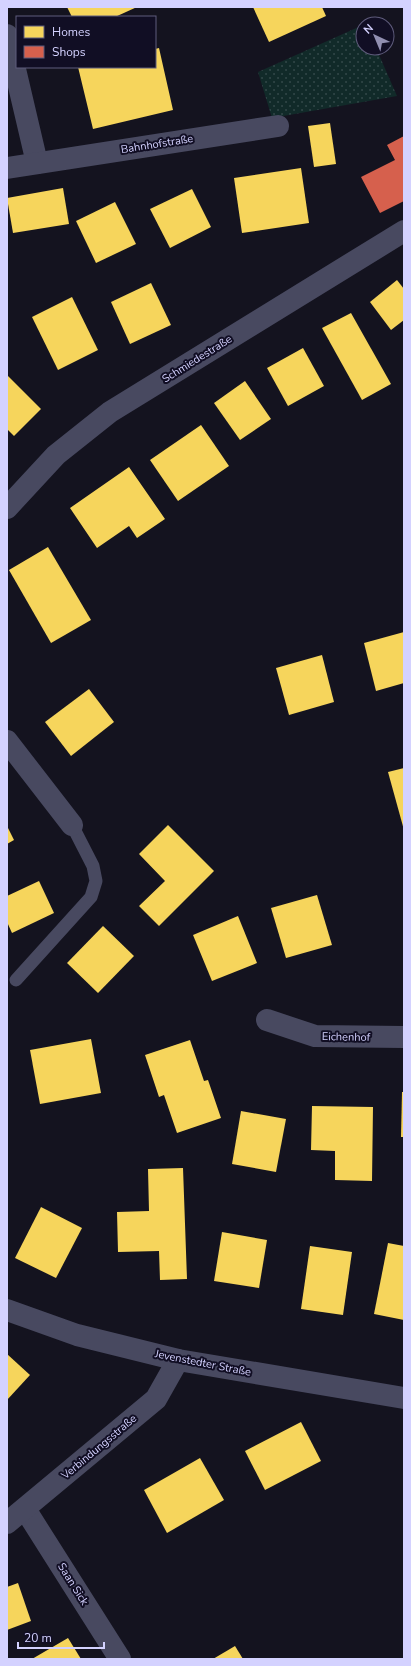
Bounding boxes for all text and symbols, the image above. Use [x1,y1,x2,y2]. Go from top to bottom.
legend [16,16,156,68]
north arrow [355,16,395,56]
text: N [360,21,377,37]
text: Homes [52,24,90,40]
text: Shops [52,44,86,60]
street label: Bahnhofstraße [120,131,194,157]
street label: Schmiedestraße [159,331,235,386]
street label: Eichenhof [322,1029,371,1045]
street label: Jevenstedter Straße [153,1346,253,1380]
street label: Verbindungsstraße [57,1411,140,1484]
street label: Saan Sick [54,1560,92,1608]
scale bar [18,1624,104,1650]
text: 20 m [24,1630,52,1646]

